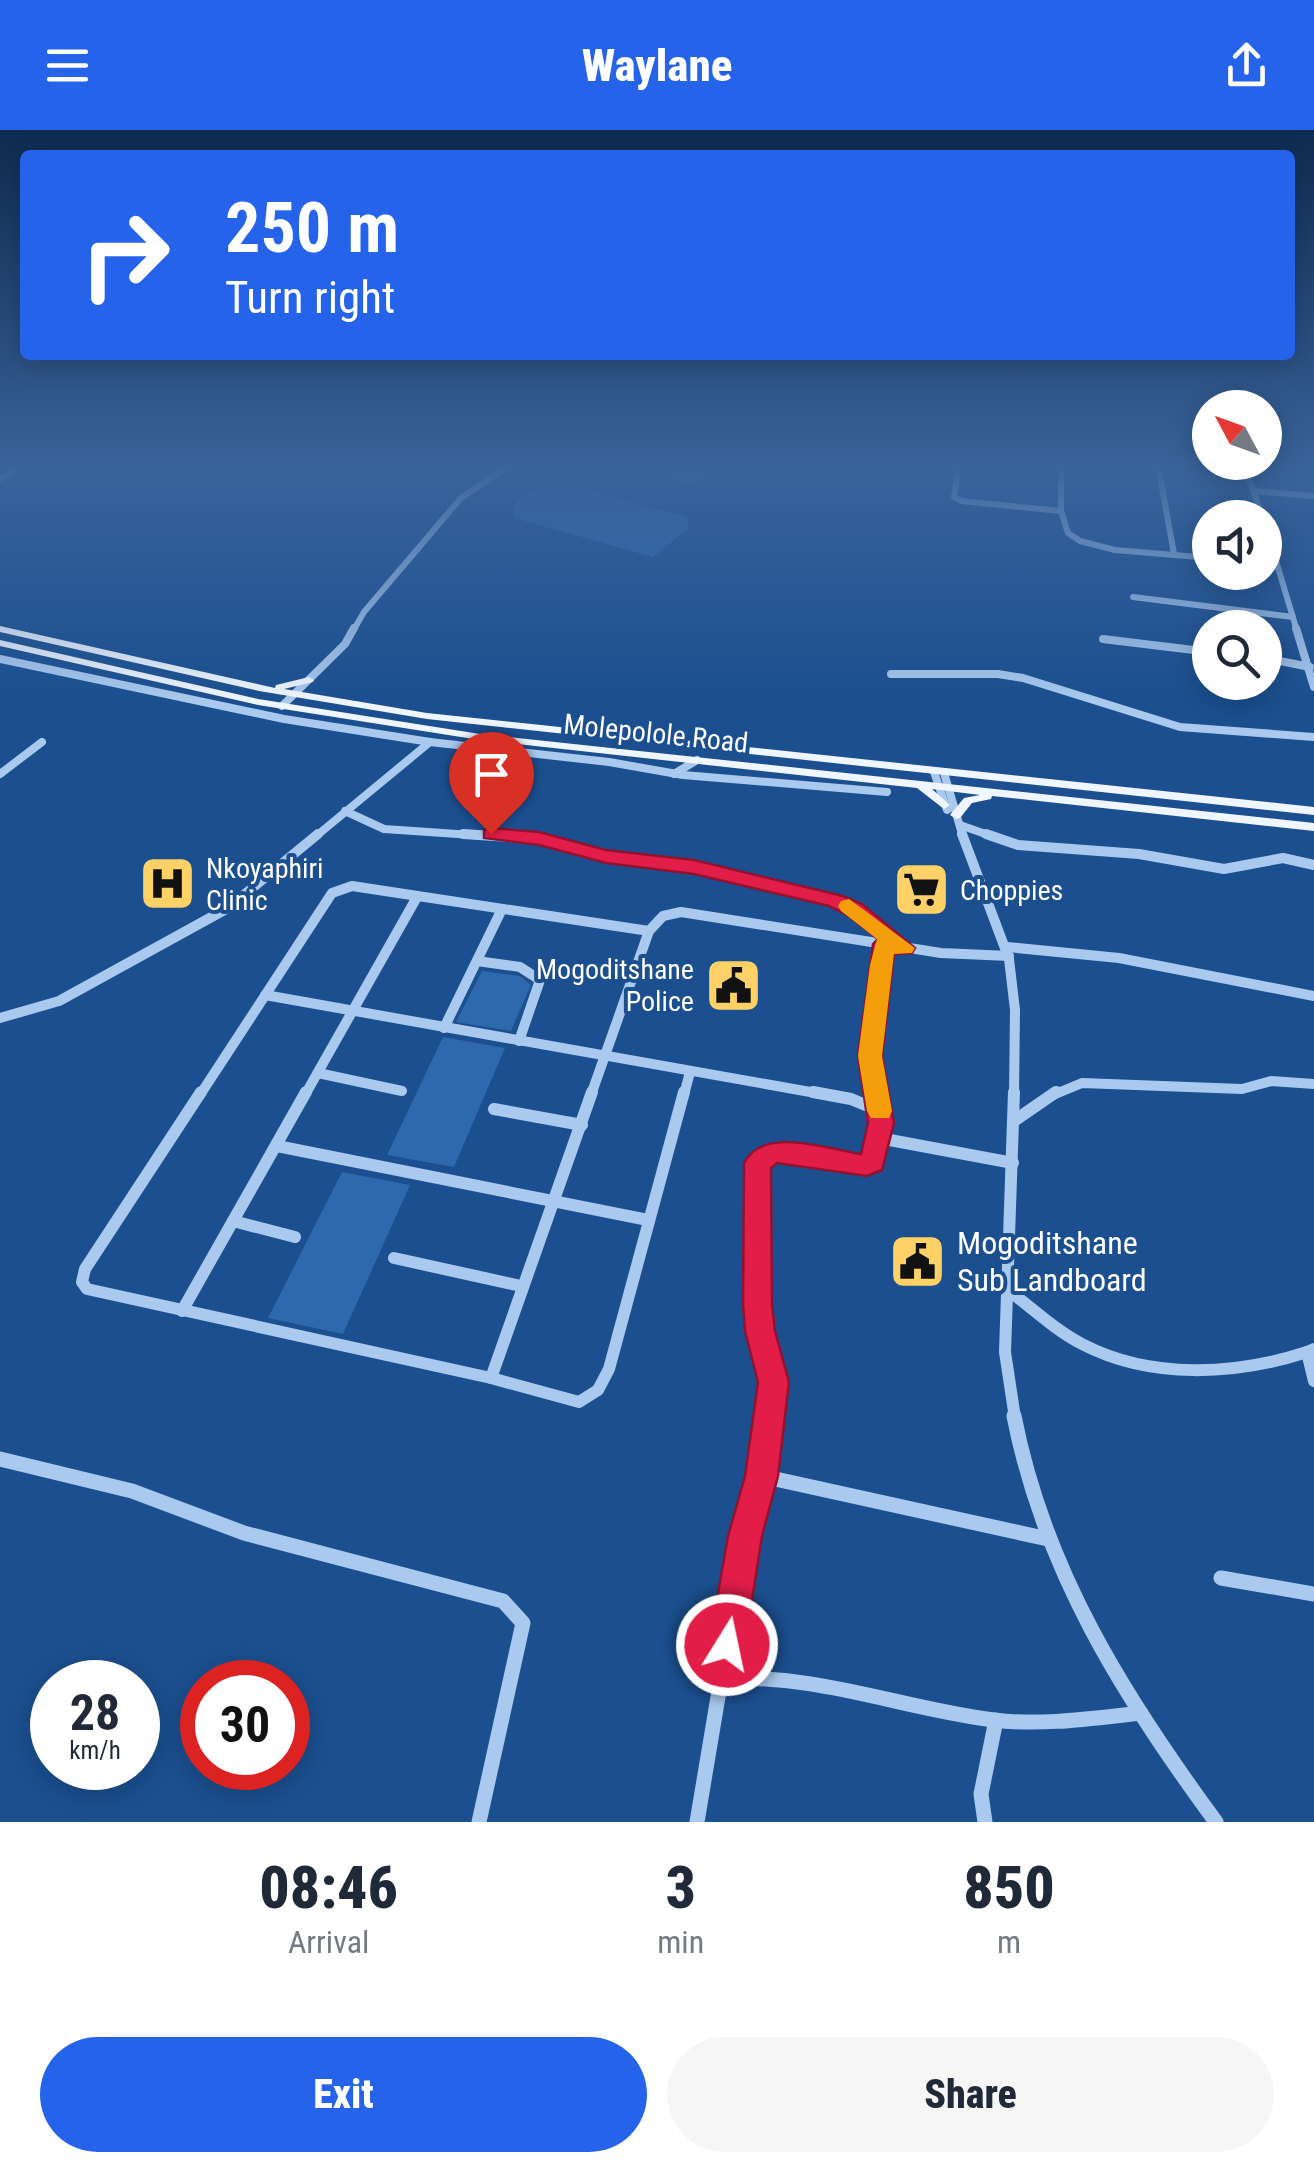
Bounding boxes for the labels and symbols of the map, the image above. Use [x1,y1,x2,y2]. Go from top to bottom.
north arrow [1192,390,1282,480]
street label: Molepolole Road [562,707,750,760]
pin [449,732,534,835]
place label: Nkoyaphiri Clinic [206,852,323,917]
hospital icon: Nkoyaphiri Clinic [137,854,197,914]
supermarket icon: Choppies [891,860,951,920]
place label: Choppies [960,874,1063,907]
place label: Mogoditshane Police [536,953,694,1018]
public building icon: Mogoditshane Police [703,955,763,1015]
place label: Mogoditshane Sub Landboard [957,1224,1147,1299]
public building icon: Mogoditshane Sub Landboard [888,1231,948,1291]
position arrow [675,1593,779,1697]
speed limit sign: 30 [180,1660,310,1790]

